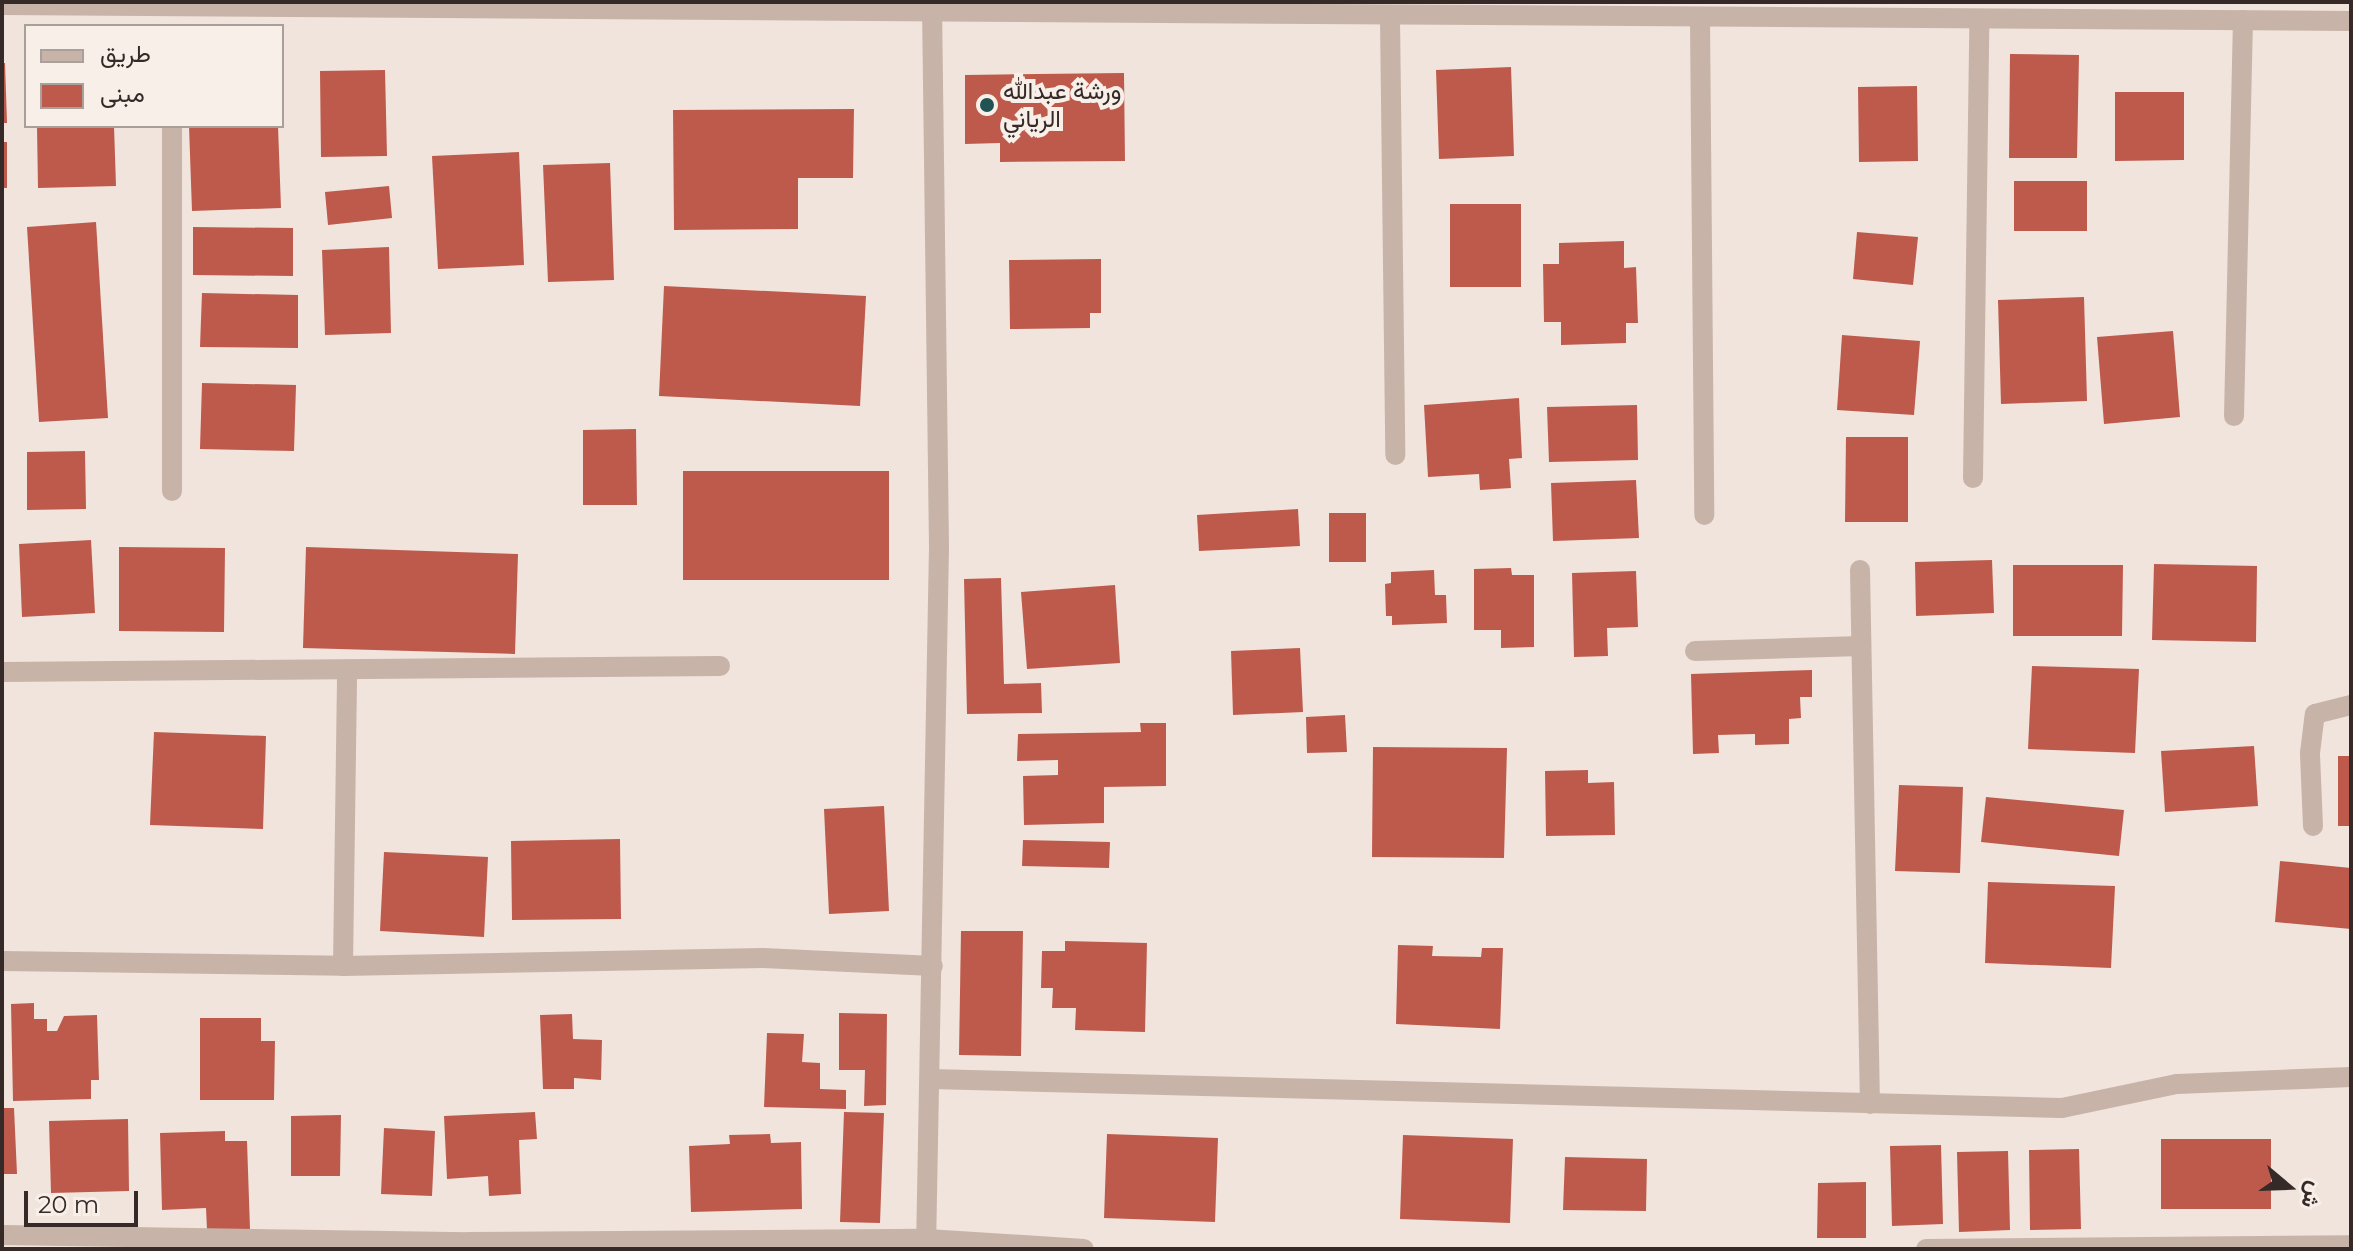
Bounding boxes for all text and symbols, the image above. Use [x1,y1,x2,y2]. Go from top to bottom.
legend [24,24,284,128]
text: طريق [100,39,151,68]
place label: ورشة عبدالله الرياني [1003,77,1121,133]
text: مبنى [100,79,145,108]
marker: ورشة عبدالله الرياني [978,96,996,114]
north arrow [2249,1147,2329,1227]
scale bar [28,1175,142,1225]
text: ش [2295,1178,2329,1212]
text: 20 m [38,1190,99,1219]

